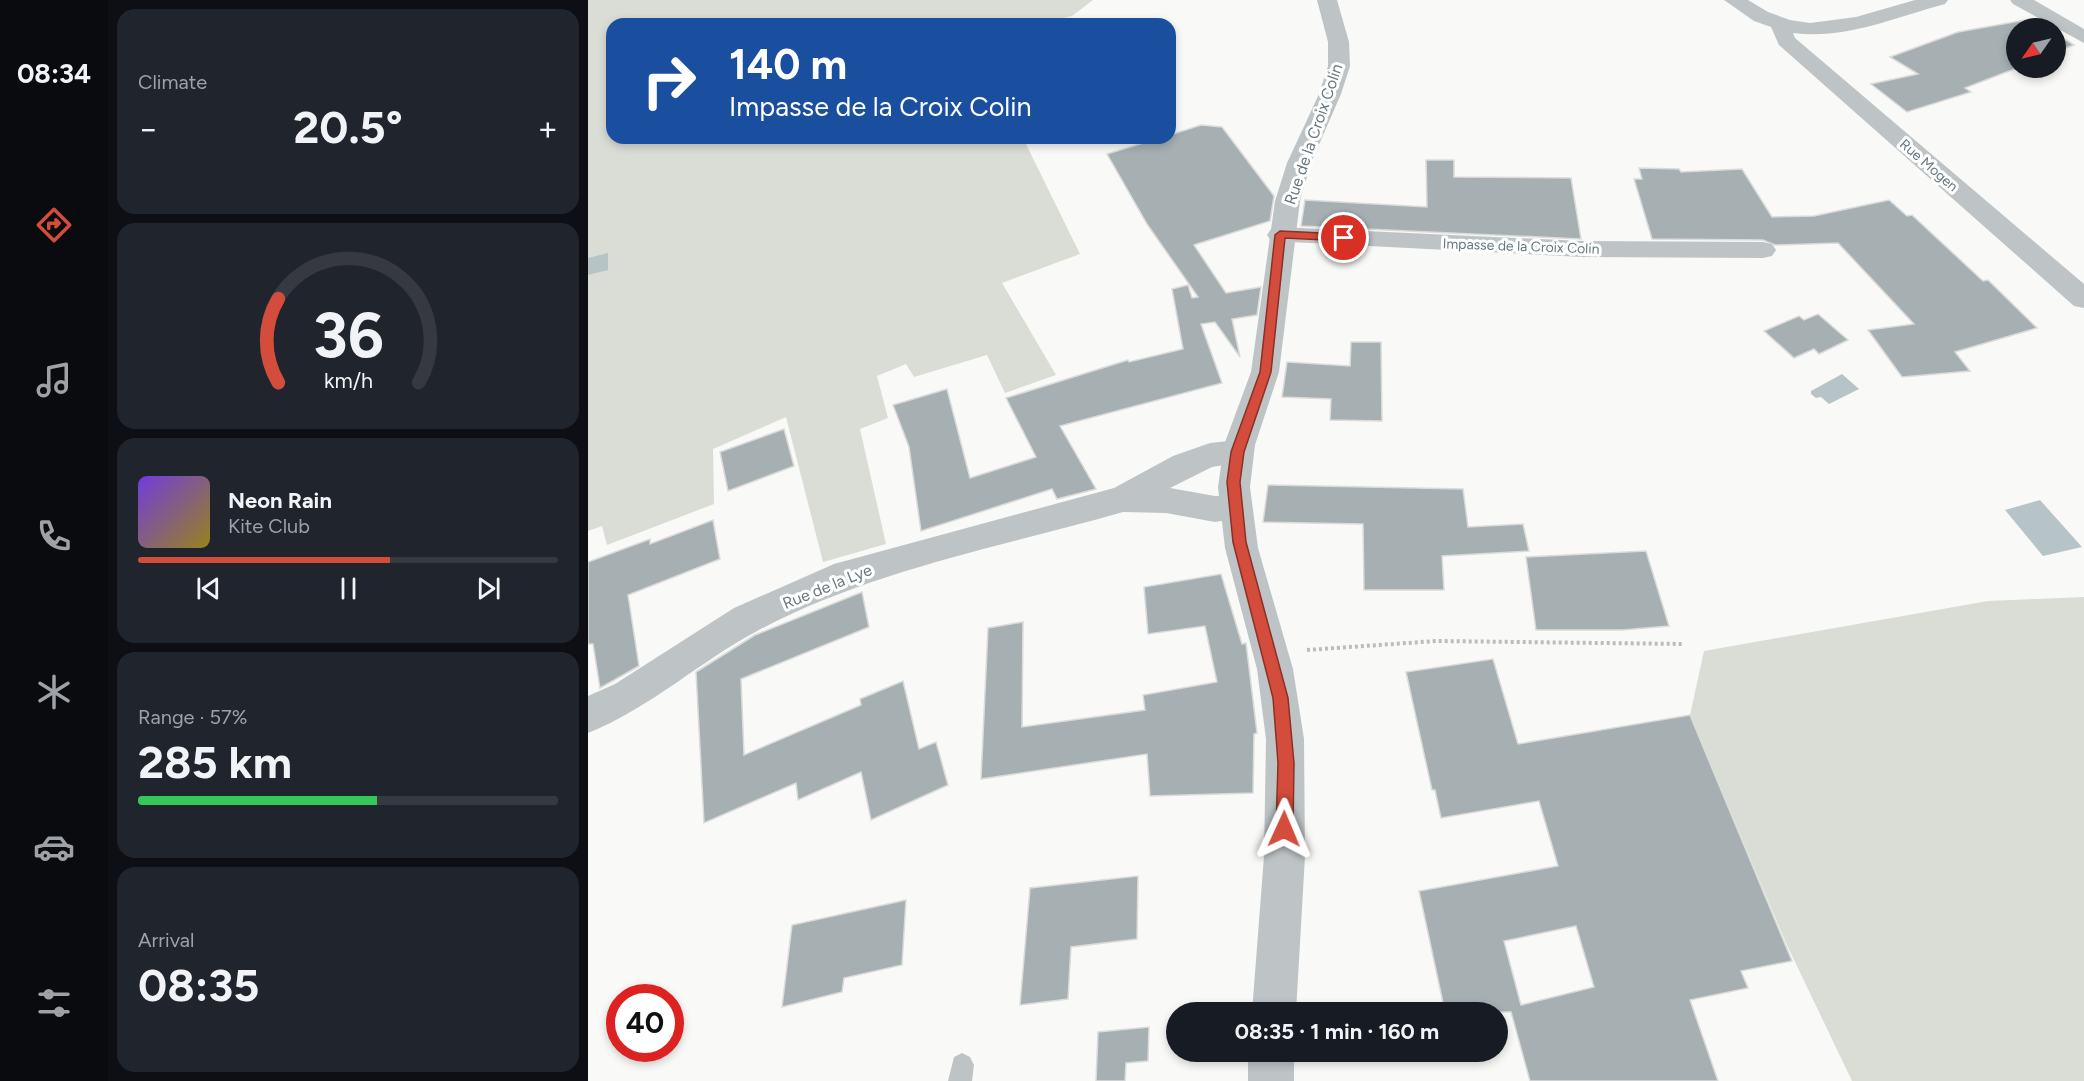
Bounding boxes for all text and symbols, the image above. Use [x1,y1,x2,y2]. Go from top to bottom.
north arrow [2006,18,2066,78]
map controls [2006,18,2066,78]
text: 140 m [729,39,847,90]
icon: right [630,42,708,120]
text: 08:34 [17,57,91,90]
street label: Rue de la Croix Colin [1280,61,1347,207]
text: Climate [138,70,207,94]
text: Impasse de la Croix Colin [729,90,1032,123]
text: 20.5° [293,100,403,154]
text: − [138,109,159,148]
text: + [537,109,558,148]
street label: Rue Mogen [1896,136,1961,195]
icon: directions [33,204,75,246]
pin [1318,212,1369,263]
icon: arrive [1327,221,1360,254]
street label: Impasse de la Croix Colin [1442,235,1600,258]
text: 36 [313,298,383,373]
icon: music [33,359,75,401]
text: km/h [324,369,372,394]
text: Neon Rain [228,487,332,514]
text: Kite Club [228,514,310,538]
icon: phone [33,515,75,557]
street label: Rue de la Lye [780,560,875,613]
icon: previous [192,572,225,605]
icon: pause [332,572,365,605]
icon: next [472,572,505,605]
icon: climate [33,671,75,713]
text: Range · 57% [138,705,247,729]
text: 285 km [138,735,292,789]
position arrow [1252,797,1316,861]
icon: car [33,826,75,868]
text: Arrival [138,928,194,952]
text: 08:35 [138,958,259,1012]
icon: filters [33,982,75,1024]
speed limit sign: 40 [606,984,684,1062]
text: 08:35 · 1 min · 160 m [1235,1018,1439,1045]

